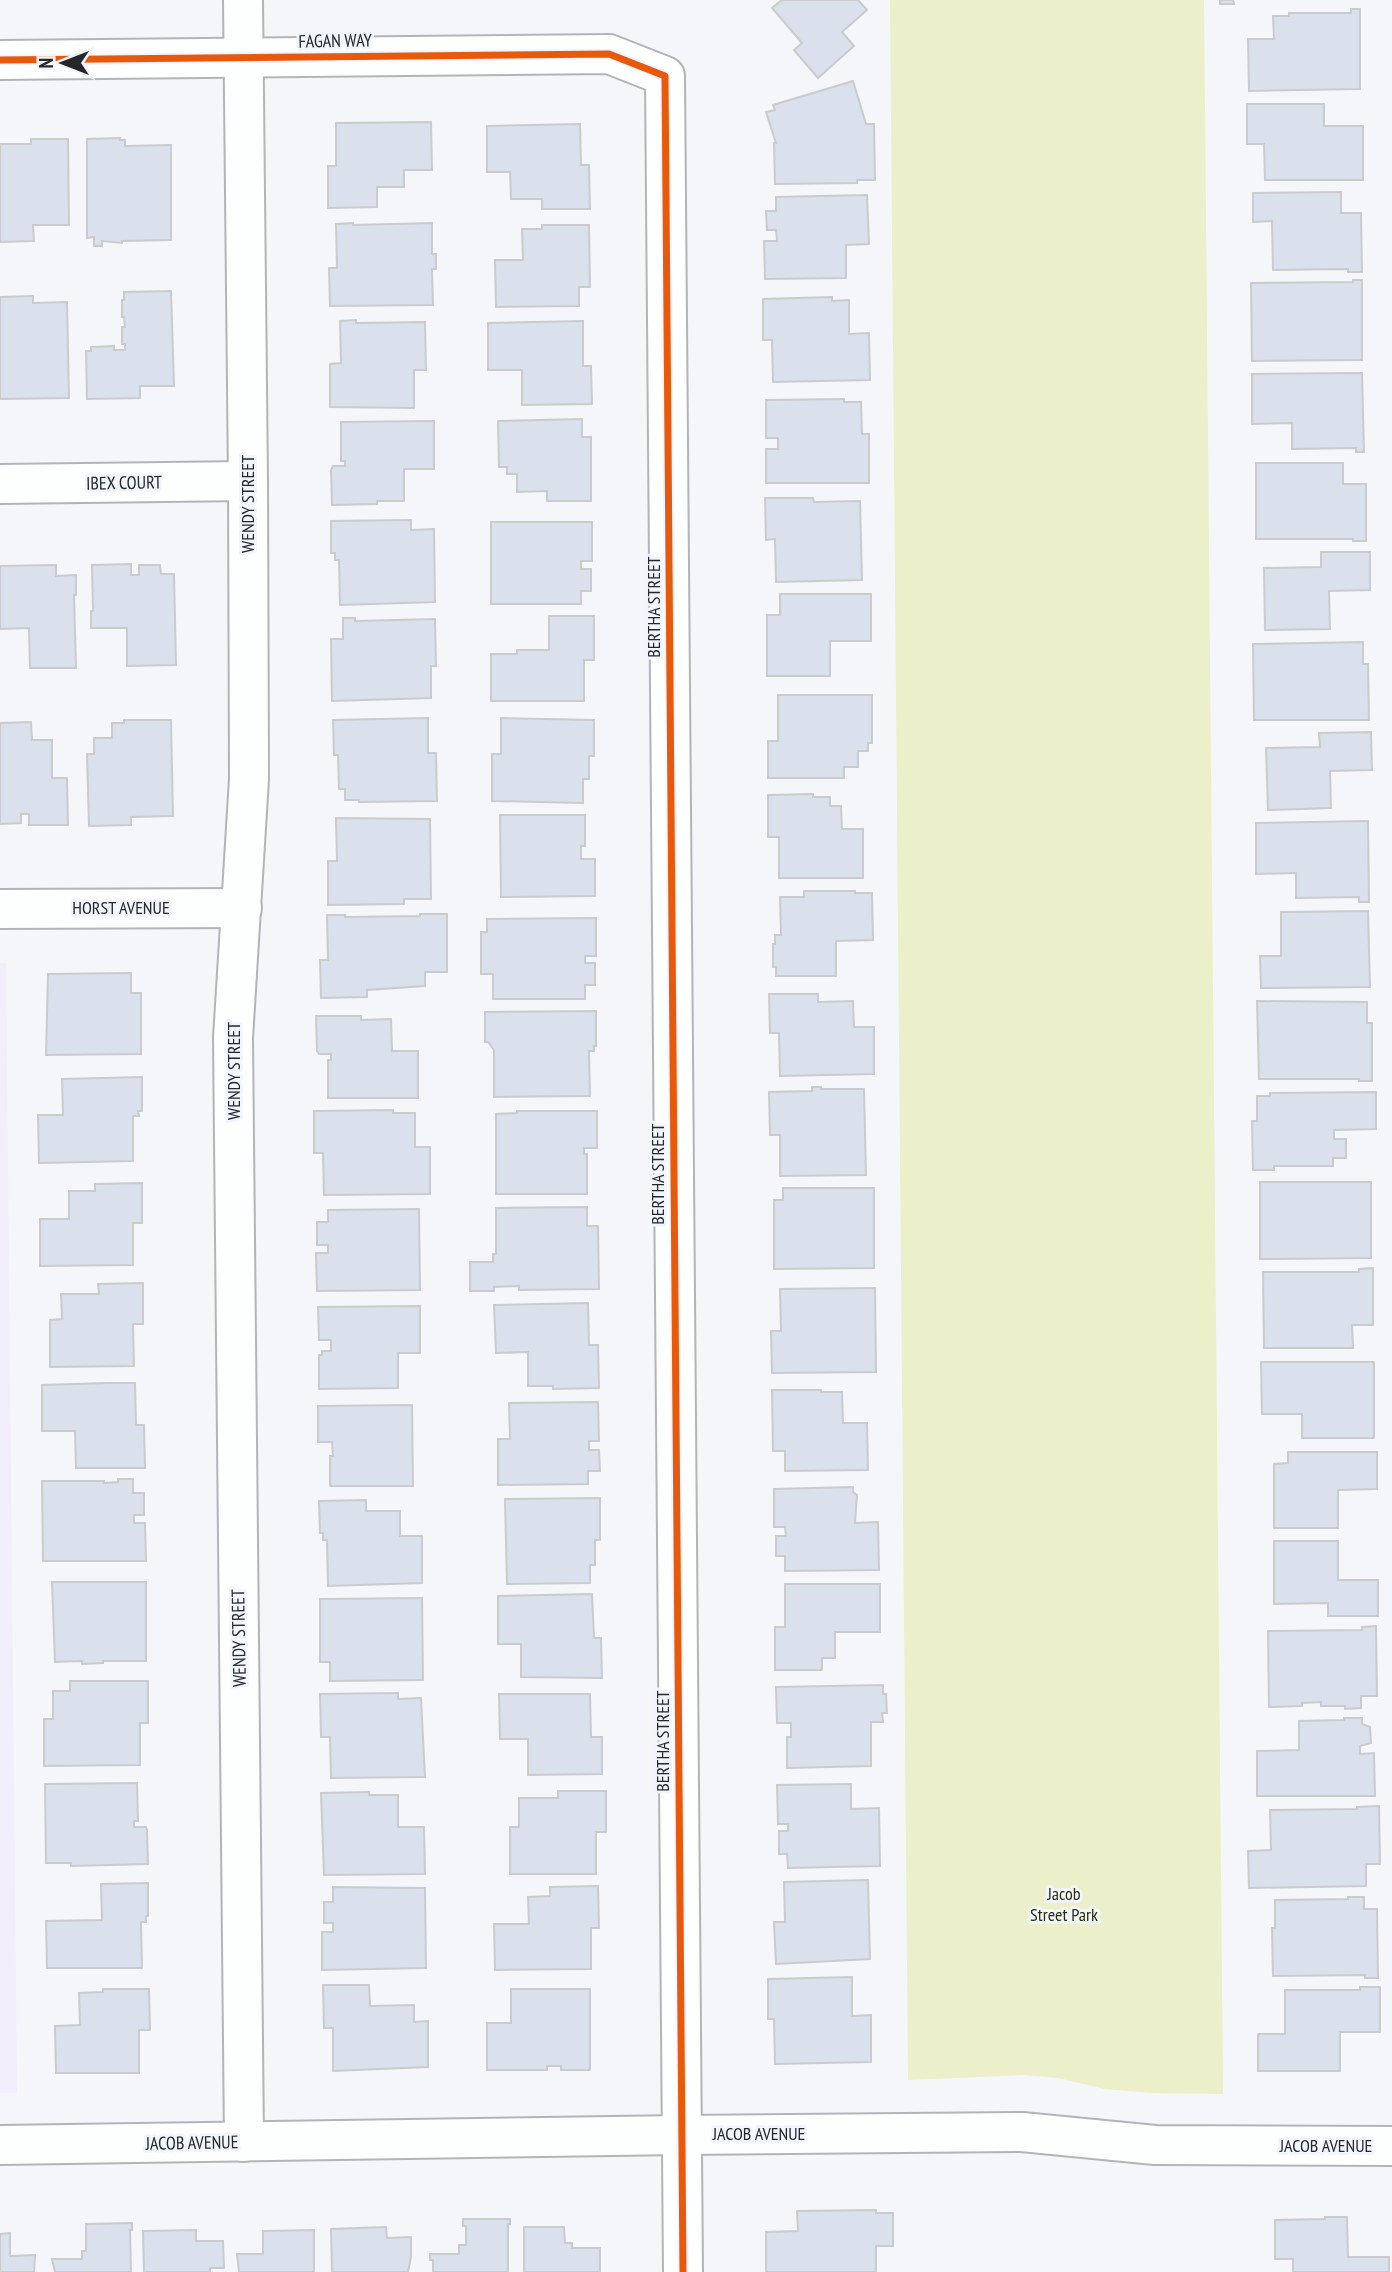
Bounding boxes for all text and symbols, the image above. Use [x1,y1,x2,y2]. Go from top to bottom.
north arrow [28,28,98,98]
street label: FAGAN WAY [298,28,373,53]
text: N [34,58,58,68]
street label: WENDY STREET [236,455,259,553]
street label: IBEX COURT [86,470,162,495]
street label: BERTHA STREET [642,556,665,658]
street label: HORST AVENUE [72,896,170,919]
street label: WENDY STREET [222,1022,245,1120]
street label: BERTHA STREET [646,1123,669,1225]
street label: WENDY STREET [226,1589,251,1687]
street label: BERTHA STREET [651,1690,674,1792]
park label: Jacob Street Park [1030,1882,1098,1926]
street label: JACOB AVENUE [712,2122,805,2145]
street label: JACOB AVENUE [144,2130,239,2155]
street label: JACOB AVENUE [1279,2134,1372,2157]

